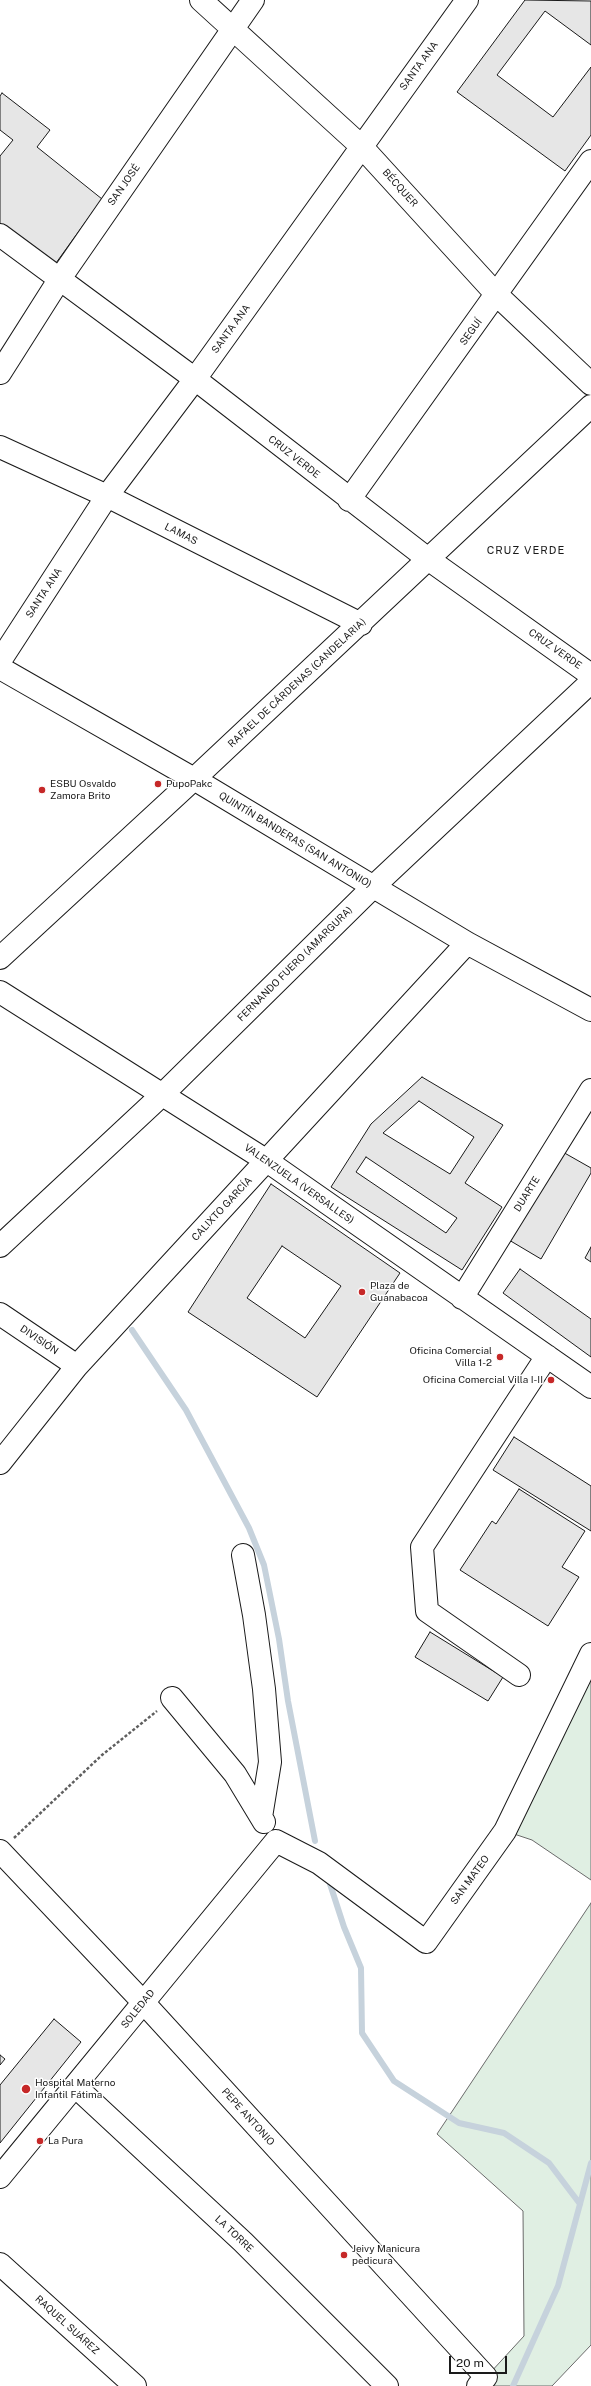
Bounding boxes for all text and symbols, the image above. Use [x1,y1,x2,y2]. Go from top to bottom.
street label: SANTA ANA [397,39,441,93]
street label: SAN JOSÉ [105,162,143,208]
street label: BÉCQUER [380,166,420,210]
street label: SANTA ANA [209,302,253,356]
street label: SEGUÍ [457,316,485,348]
street label: CRUZ VERDE [266,433,322,481]
street label: LAMAS [162,521,200,547]
district label: CRUZ VERDE [487,544,565,558]
street label: SANTA ANA [23,566,65,620]
street label: RAFAEL DE CÁRDENAS (CANDELARIA) [226,616,368,750]
street label: CRUZ VERDE [526,626,584,672]
place label: ESBU Osvaldo Zamora Brito [50,778,116,802]
place label: PupoPakc [166,778,212,790]
marker: PupoPakc [153,779,163,789]
marker: ESBU Osvaldo Zamora Brito [37,785,47,795]
street label: QUINTÍN BANDERAS (SAN ANTONIO) [216,790,374,890]
street label: FERNANDO FUERO (AMARGURA) [235,904,355,1024]
street label: VALENZUELA (VERSALLES) [242,1141,356,1227]
street label: DUARTE [511,1174,543,1214]
street label: CALIXTO GARCÍA [189,1175,255,1243]
place label: Plaza de Guanabacoa [370,1280,428,1304]
marker: Plaza de Guanabacoa [357,1287,367,1297]
street label: DIVISIÓN [18,1323,60,1357]
place label: Oficina Comercial Villa 1-2 [410,1345,492,1368]
marker: Oficina Comercial Villa 1-2 [495,1352,505,1362]
place label: Oficina Comercial Villa I-II [423,1374,543,1386]
marker: Oficina Comercial Villa I-II [546,1375,556,1385]
street label: SAN MATEO [448,1853,492,1907]
street label: SOLEDAD [119,1987,157,2031]
place label: Hospital Materno Infantil Fátima [35,2077,115,2100]
marker: Hospital Materno Infantil Fátima [20,2083,32,2095]
street label: PEPE ANTONIO [219,2086,277,2148]
place label: La Pura [48,2135,83,2147]
marker: La Pura [35,2136,45,2146]
street label: LA TORRE [212,2213,256,2255]
place label: Jeivy Manicura pedicura [352,2243,420,2266]
marker: Jeivy Manicura pedicura [339,2250,349,2260]
street label: RAQUEL SUÁREZ [32,2293,102,2357]
scale bar [451,2348,509,2374]
text: 20 m [456,2356,484,2370]

